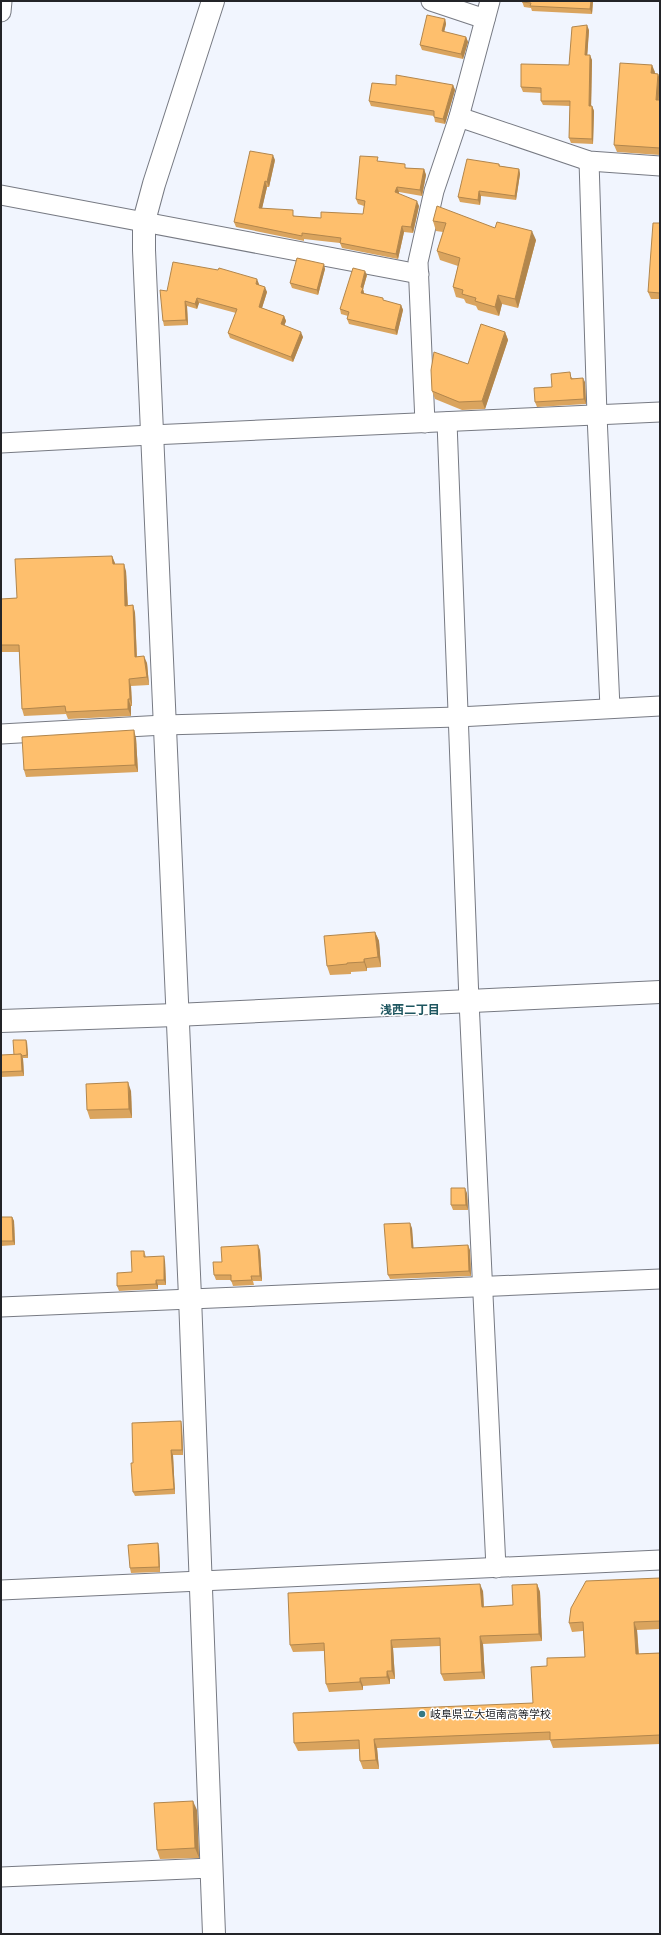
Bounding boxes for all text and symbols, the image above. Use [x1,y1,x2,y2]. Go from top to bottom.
district label: 浅西二丁目 [380,1003,440,1017]
place label: 岐阜県立大垣南高等学校 [430,1708,551,1721]
marker: 岐阜県立大垣南高等学校 [417,1709,427,1719]

